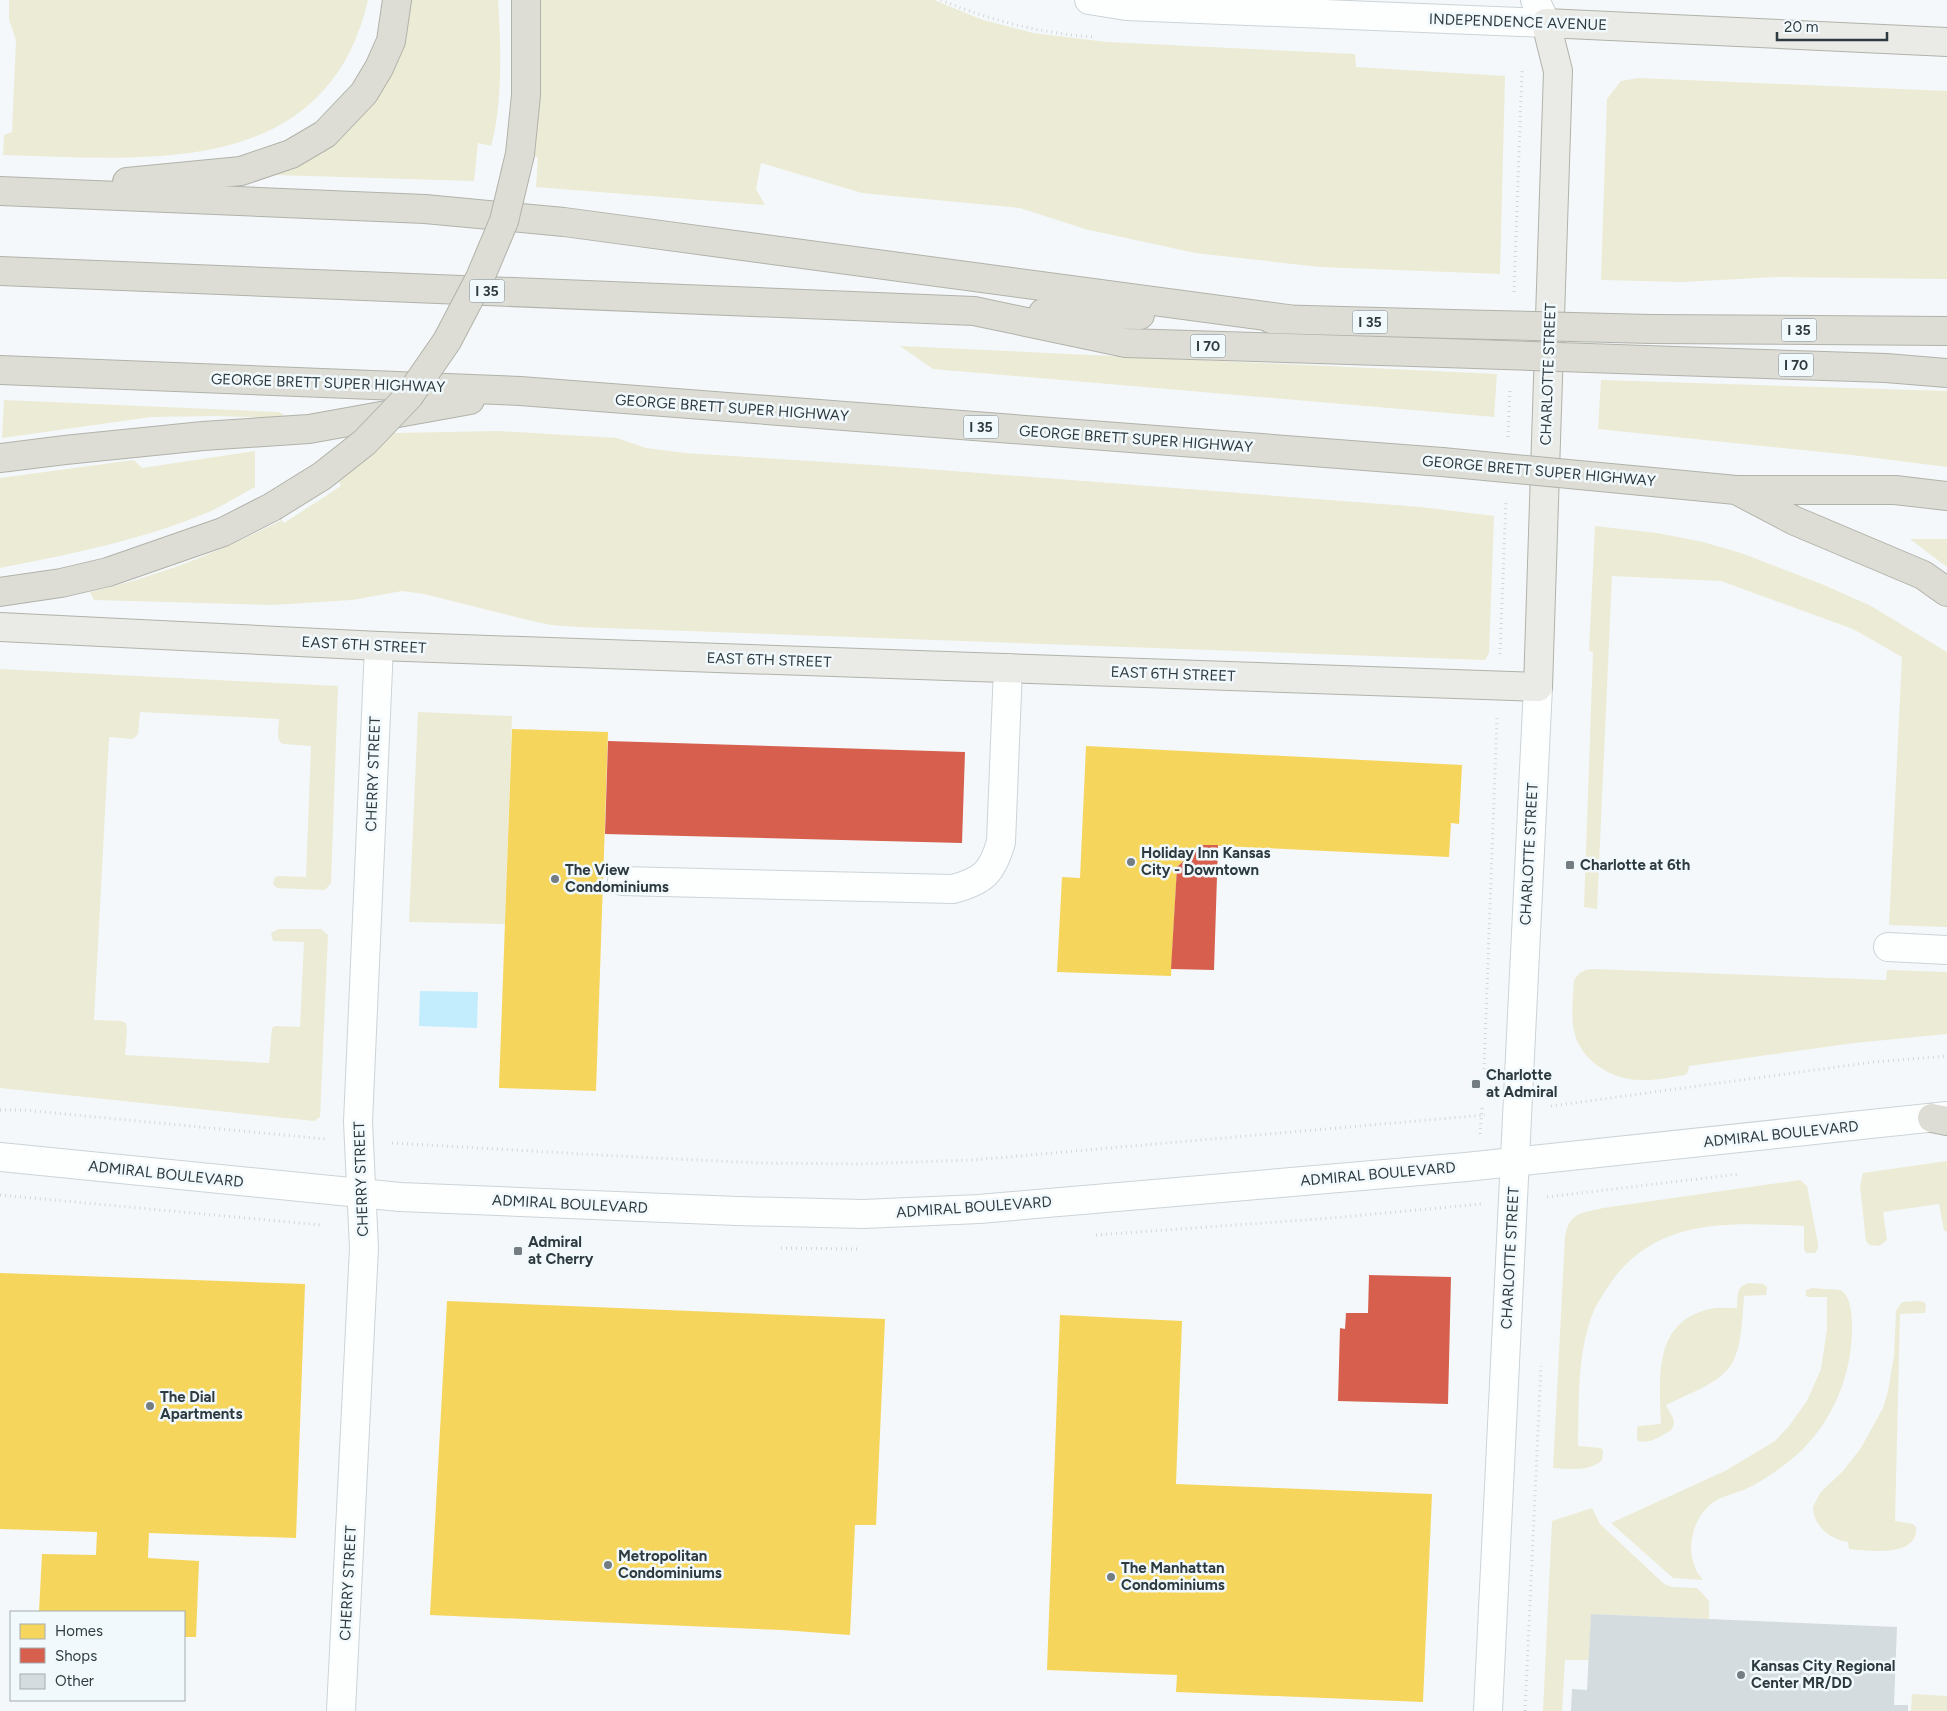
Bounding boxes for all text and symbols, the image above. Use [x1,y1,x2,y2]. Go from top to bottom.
street label: INDEPENDENCE AVENUE [1429,10,1607,34]
scale bar [1777,10,1887,42]
text: 20 m [1784,18,1818,36]
road number: I 35 [470,280,504,302]
street label: CHARLOTTE STREET [1537,302,1560,446]
road number: I 35 [1352,311,1388,334]
road number: I 35 [1782,318,1816,342]
road number: I 70 [1190,334,1226,358]
road number: I 70 [1778,354,1814,376]
street label: GEORGE BRETT SUPER HIGHWAY [211,370,445,396]
street label: GEORGE BRETT SUPER HIGHWAY [614,391,850,425]
road number: I 35 [964,416,998,438]
street label: GEORGE BRETT SUPER HIGHWAY [1018,422,1254,456]
street label: GEORGE BRETT SUPER HIGHWAY [1421,452,1657,490]
street label: EAST 6TH STREET [301,633,428,657]
street label: EAST 6TH STREET [706,649,832,671]
street label: EAST 6TH STREET [1110,663,1236,685]
street label: CHERRY STREET [362,715,384,832]
street label: CHARLOTTE STREET [1516,782,1542,926]
place label: Holiday Inn Kansas City - Downtown [1141,844,1270,879]
marker: Holiday Inn Kansas City - Downtown [1125,856,1137,868]
place label: Charlotte at 6th [1580,856,1690,874]
marker: Charlotte at 6th [1564,859,1576,871]
place label: The View Condominiums [565,861,669,896]
marker: The View Condominiums [549,873,561,885]
place label: Charlotte at Admiral [1486,1066,1557,1101]
marker: Charlotte at Admiral [1470,1078,1482,1090]
street label: ADMIRAL BOULEVARD [1702,1117,1860,1151]
street label: CHERRY STREET [350,1120,372,1237]
street label: ADMIRAL BOULEVARD [87,1157,245,1191]
street label: ADMIRAL BOULEVARD [1300,1158,1456,1190]
street label: CHARLOTTE STREET [1497,1186,1523,1330]
street label: ADMIRAL BOULEVARD [492,1191,648,1217]
street label: ADMIRAL BOULEVARD [896,1193,1052,1221]
place label: Admiral at Cherry [528,1233,594,1268]
marker: Admiral at Cherry [512,1245,524,1257]
place label: The Dial Apartments [160,1388,242,1423]
marker: The Dial Apartments [144,1400,156,1412]
street label: CHERRY STREET [336,1524,360,1641]
place label: Metropolitan Condominiums [618,1547,722,1582]
marker: Metropolitan Condominiums [602,1559,614,1571]
place label: The Manhattan Condominiums [1121,1559,1225,1594]
marker: The Manhattan Condominiums [1105,1571,1117,1583]
legend [10,1611,185,1701]
text: Homes [55,1622,103,1640]
text: Shops [55,1647,97,1665]
place label: Kansas City Regional Center MR/DD [1751,1657,1896,1692]
marker: Kansas City Regional Center MR/DD [1735,1669,1747,1681]
text: Other [55,1672,94,1690]

